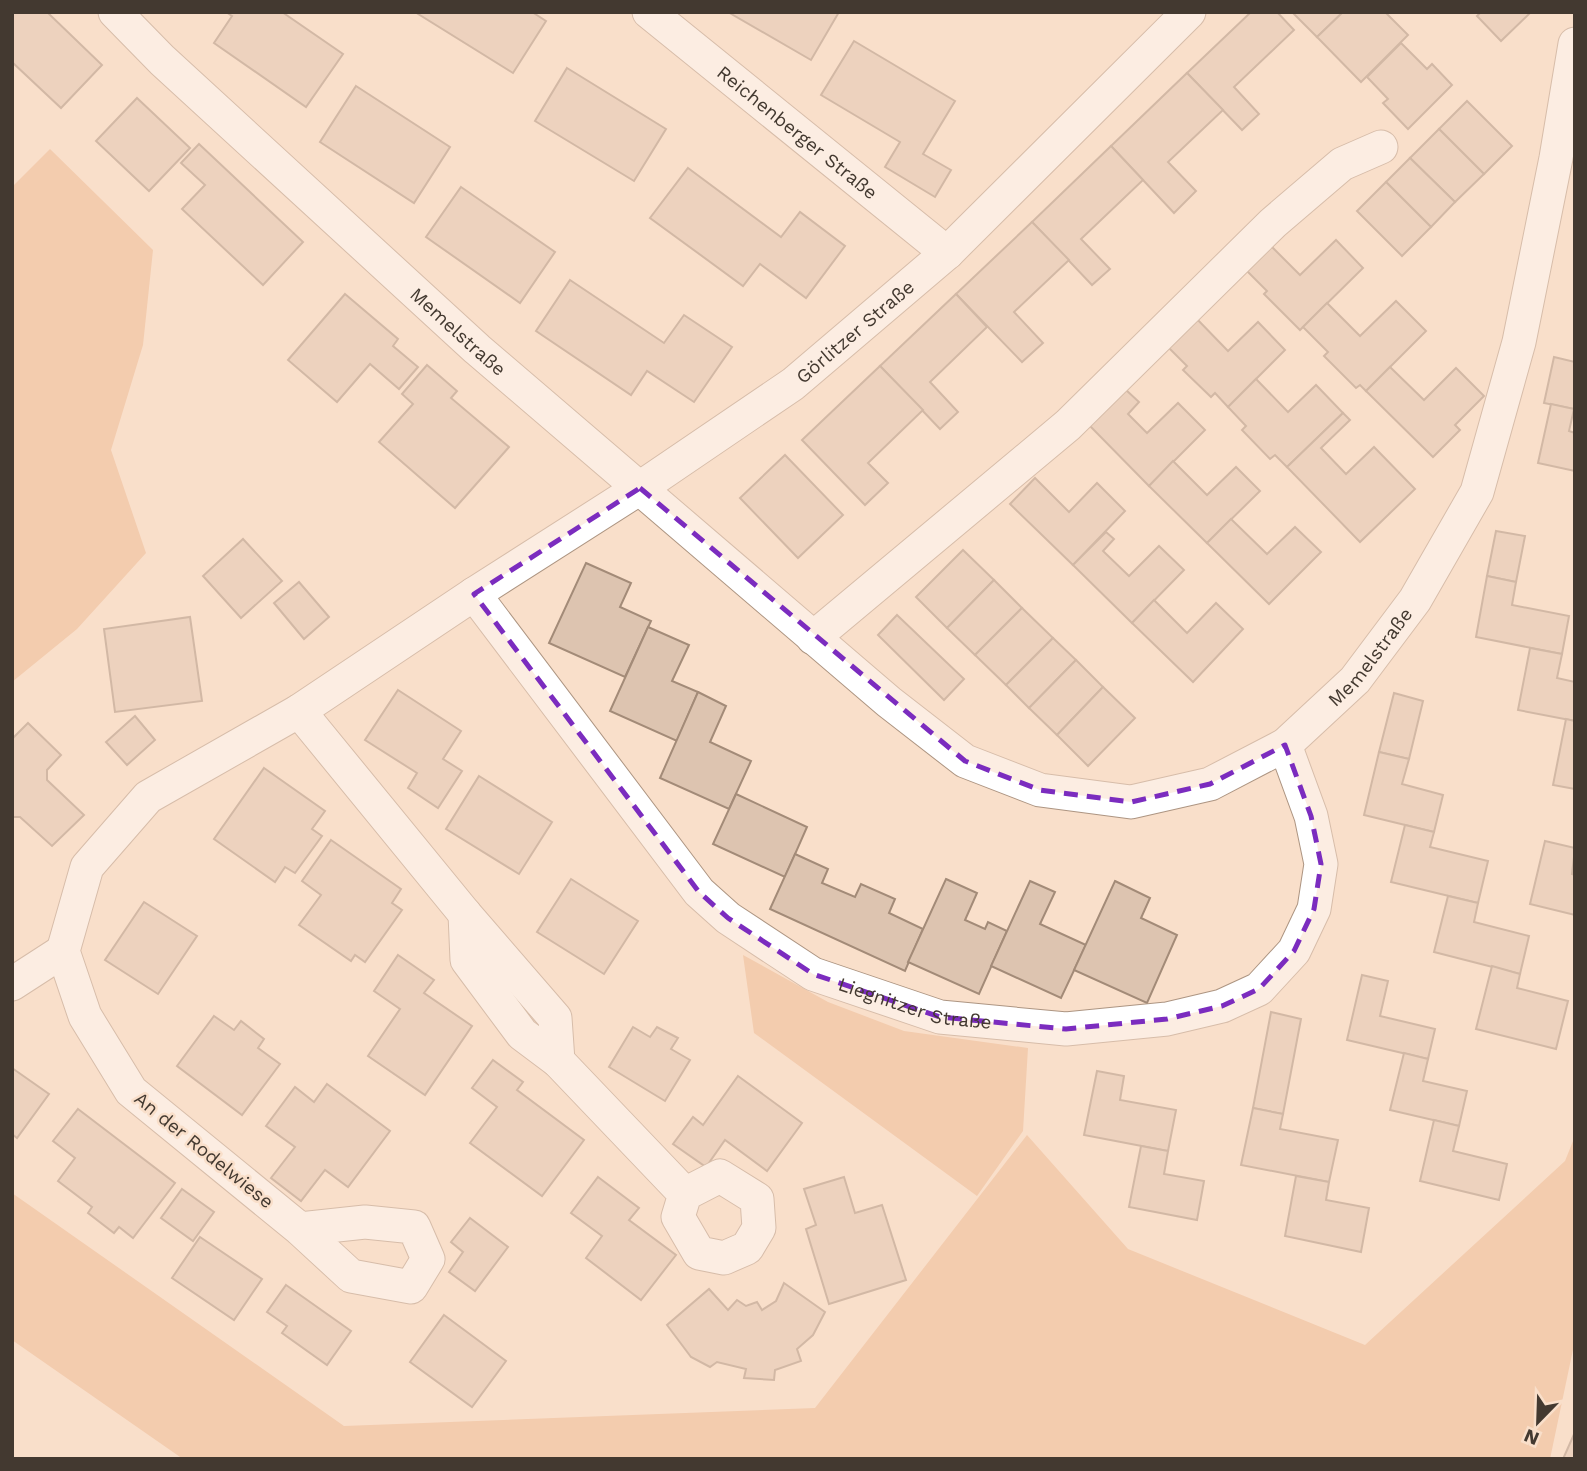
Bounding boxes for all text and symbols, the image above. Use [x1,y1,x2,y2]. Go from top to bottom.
street label: Reichenberger Straße [713,60,882,204]
street label: Görlitzer Straße [791,275,918,388]
street label: Memelstraße [406,282,511,380]
street label: Memelstraße [1323,603,1417,711]
street label: Liegnitzer Straße [836,972,993,1033]
street label: An der Rodelwiese [130,1087,278,1213]
north arrow [1503,1387,1573,1457]
text: N [1521,1424,1543,1451]

